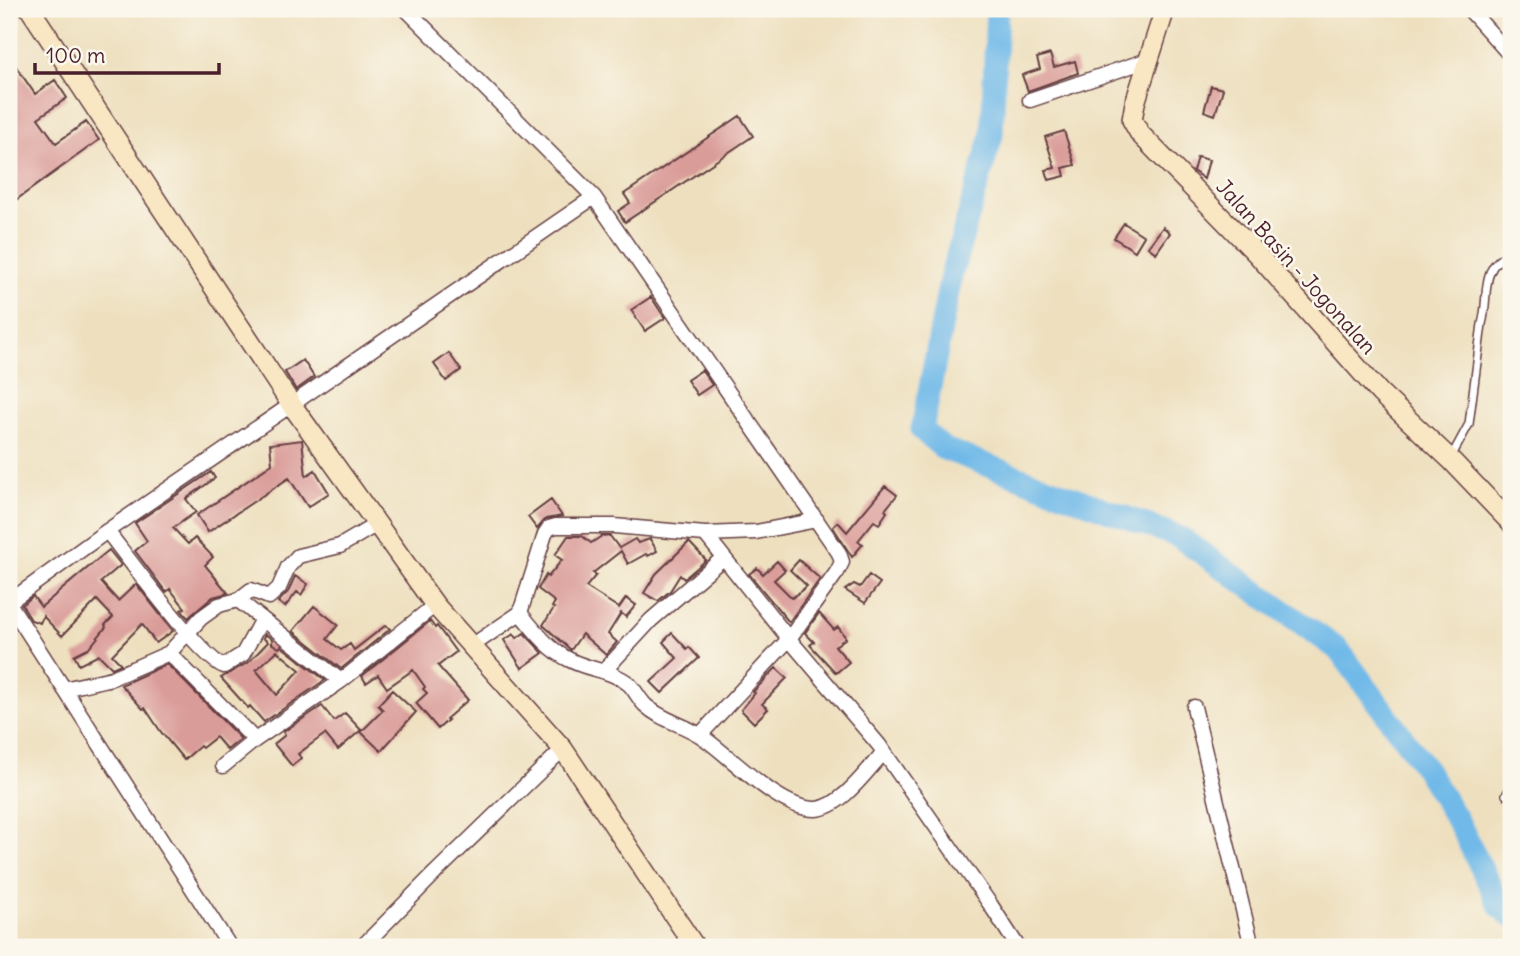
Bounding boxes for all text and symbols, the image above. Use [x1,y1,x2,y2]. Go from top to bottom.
scale bar [35,32,219,76]
text: 100 m [46,42,105,69]
street label: Jalan Basin - Jogonalan [1211,173,1382,360]

